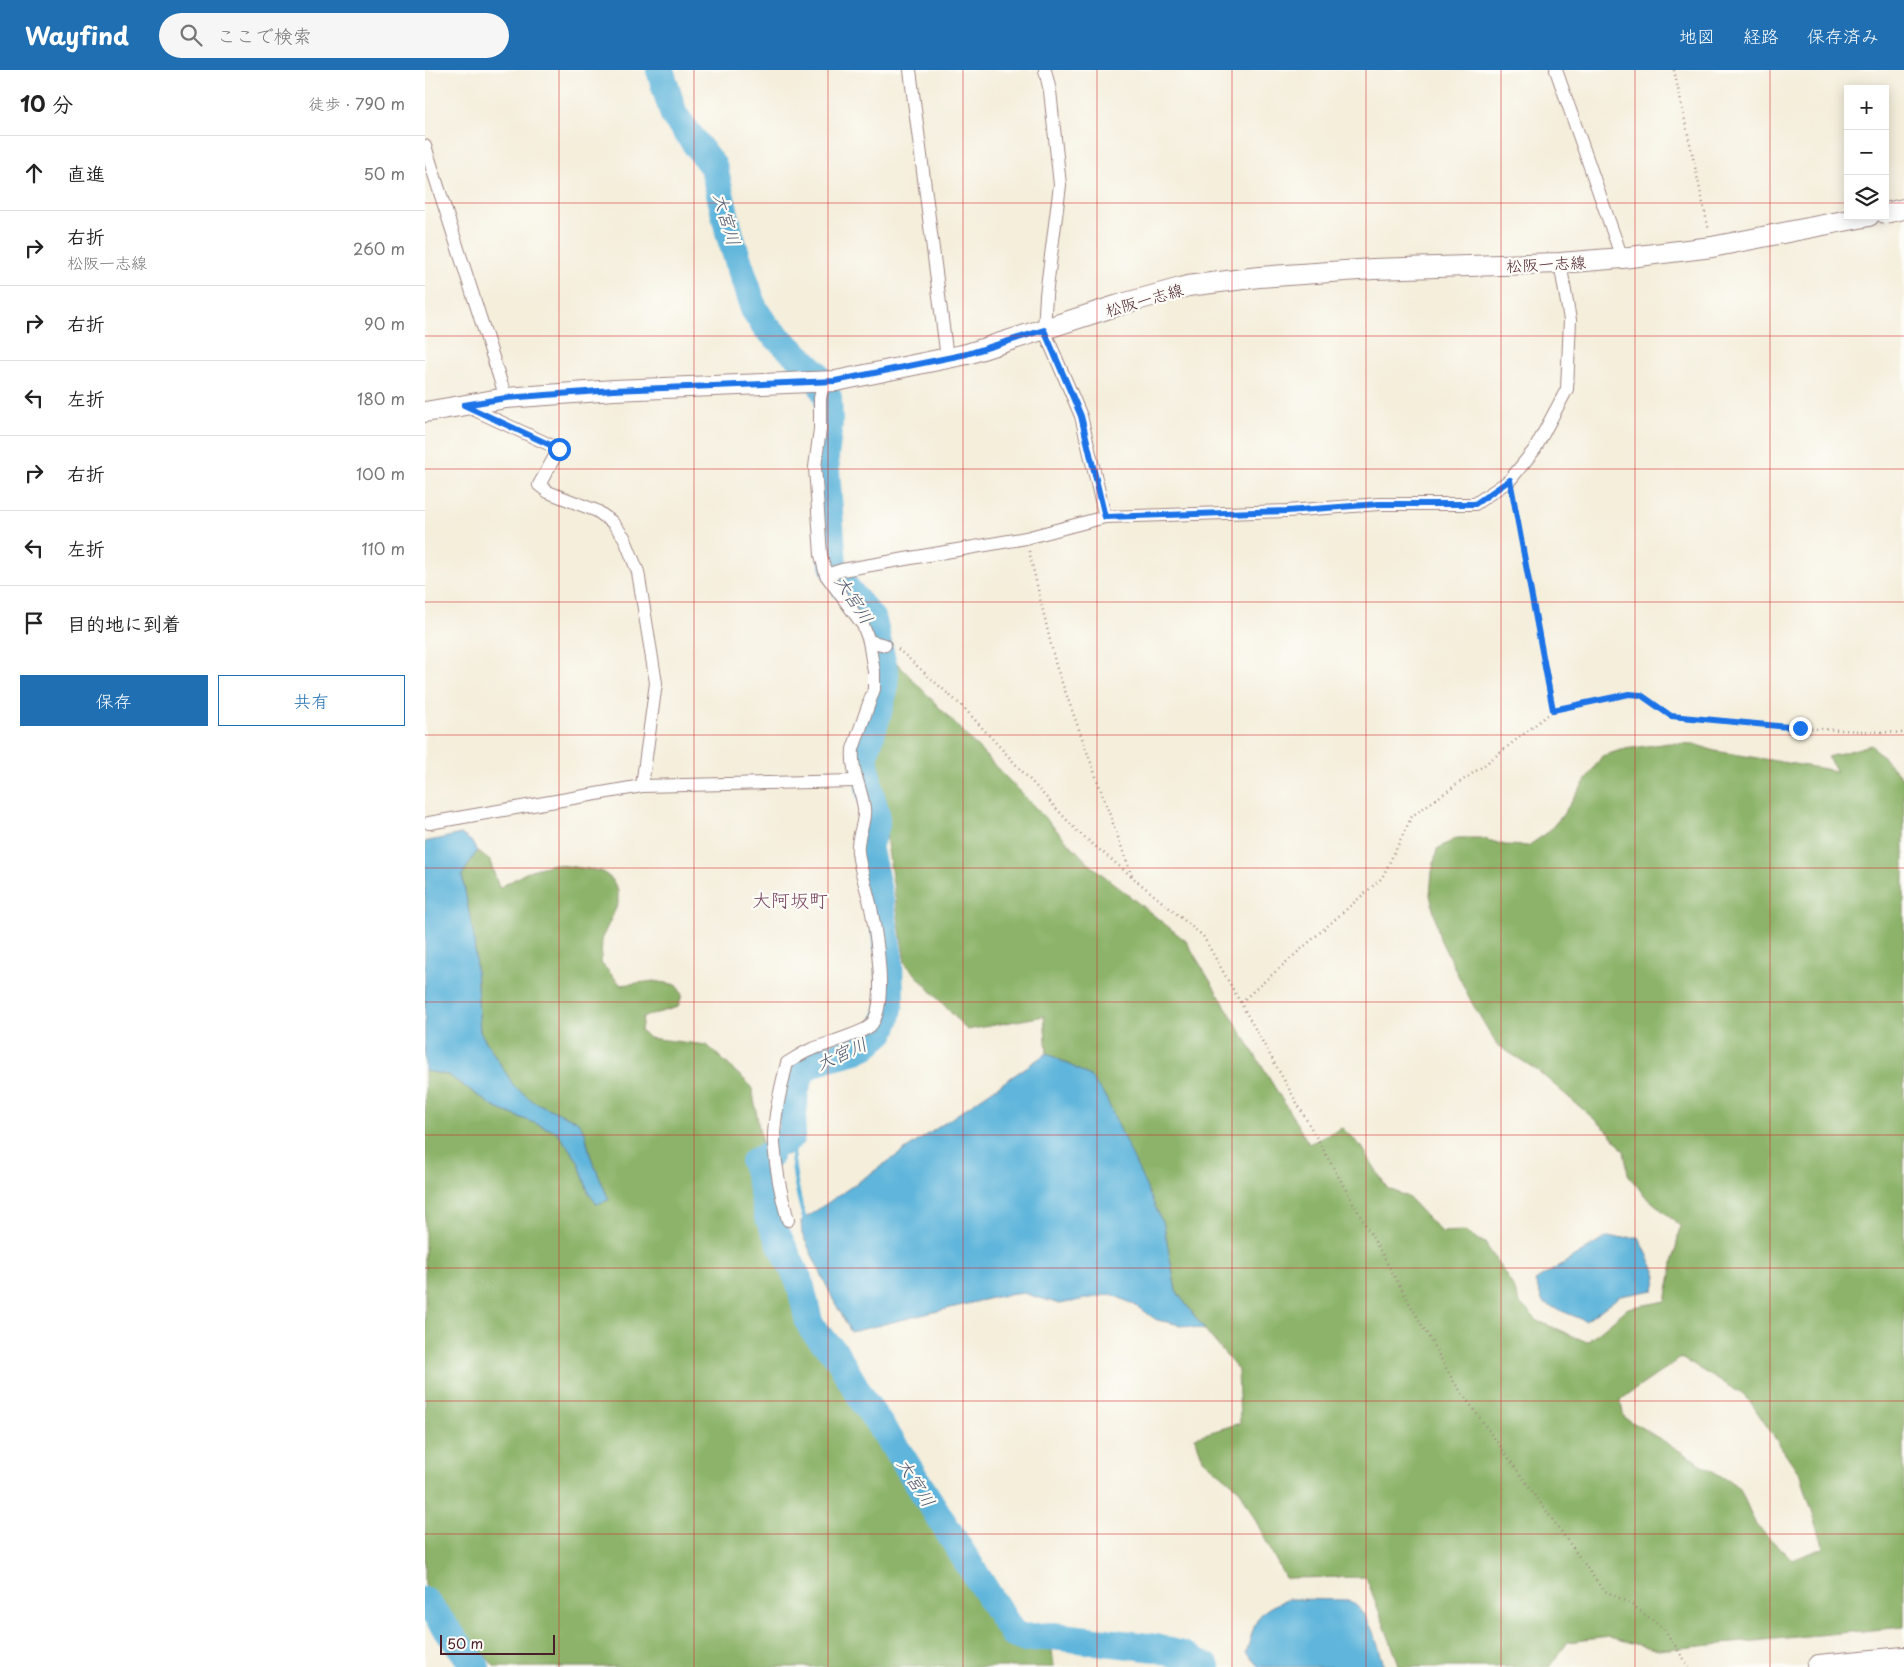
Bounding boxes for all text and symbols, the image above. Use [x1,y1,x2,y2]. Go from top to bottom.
search box [159,13,509,58]
text: Wayfind [25,17,129,53]
icon: search [177,21,205,49]
text: ここで検索 [217,21,312,49]
text: 地図 [1679,22,1715,49]
text: 経路 [1743,22,1779,49]
text: 保存済み [1807,22,1879,49]
map controls [1844,85,1889,220]
button: + [1844,85,1889,130]
text: 10 分 [20,87,73,119]
text: 徒歩 · 790 m [309,91,405,115]
button: − [1844,130,1889,175]
icon: ahead [20,159,48,187]
text: 直進 [67,159,105,187]
text: 50 m [364,161,405,185]
button: layers [1844,175,1889,220]
water label: 大宮川 [708,189,748,249]
text: 右折 [67,222,105,250]
icon: right [20,234,48,262]
text: 260 m [353,236,405,260]
street label: 松阪一志線 [1505,249,1587,277]
text: 松阪一志線 [67,250,147,274]
street label: 松阪一志線 [1102,276,1186,322]
icon: right [20,309,48,337]
text: 右折 [67,309,105,337]
text: 90 m [364,311,405,335]
icon: left [20,384,48,412]
text: 左折 [67,384,105,412]
text: 180 m [357,386,405,410]
route start [548,438,571,461]
icon: right [20,459,48,487]
text: 右折 [67,459,105,487]
text: 100 m [356,461,405,485]
icon: left [20,534,48,562]
text: 左折 [67,534,105,562]
text: 110 m [362,536,405,560]
water label: 大宮川 [829,569,881,629]
icon: arrive [20,609,48,637]
text: 目的地に到着 [67,609,181,637]
button: 保存 [20,675,208,726]
button: 共有 [218,675,405,726]
route end [1789,717,1812,740]
district label: 大阿坂町 [752,885,828,913]
water label: 大宮川 [811,1030,871,1076]
water label: 大宮川 [891,1452,943,1512]
scale bar [440,1632,555,1655]
text: 50 m [447,1633,483,1654]

